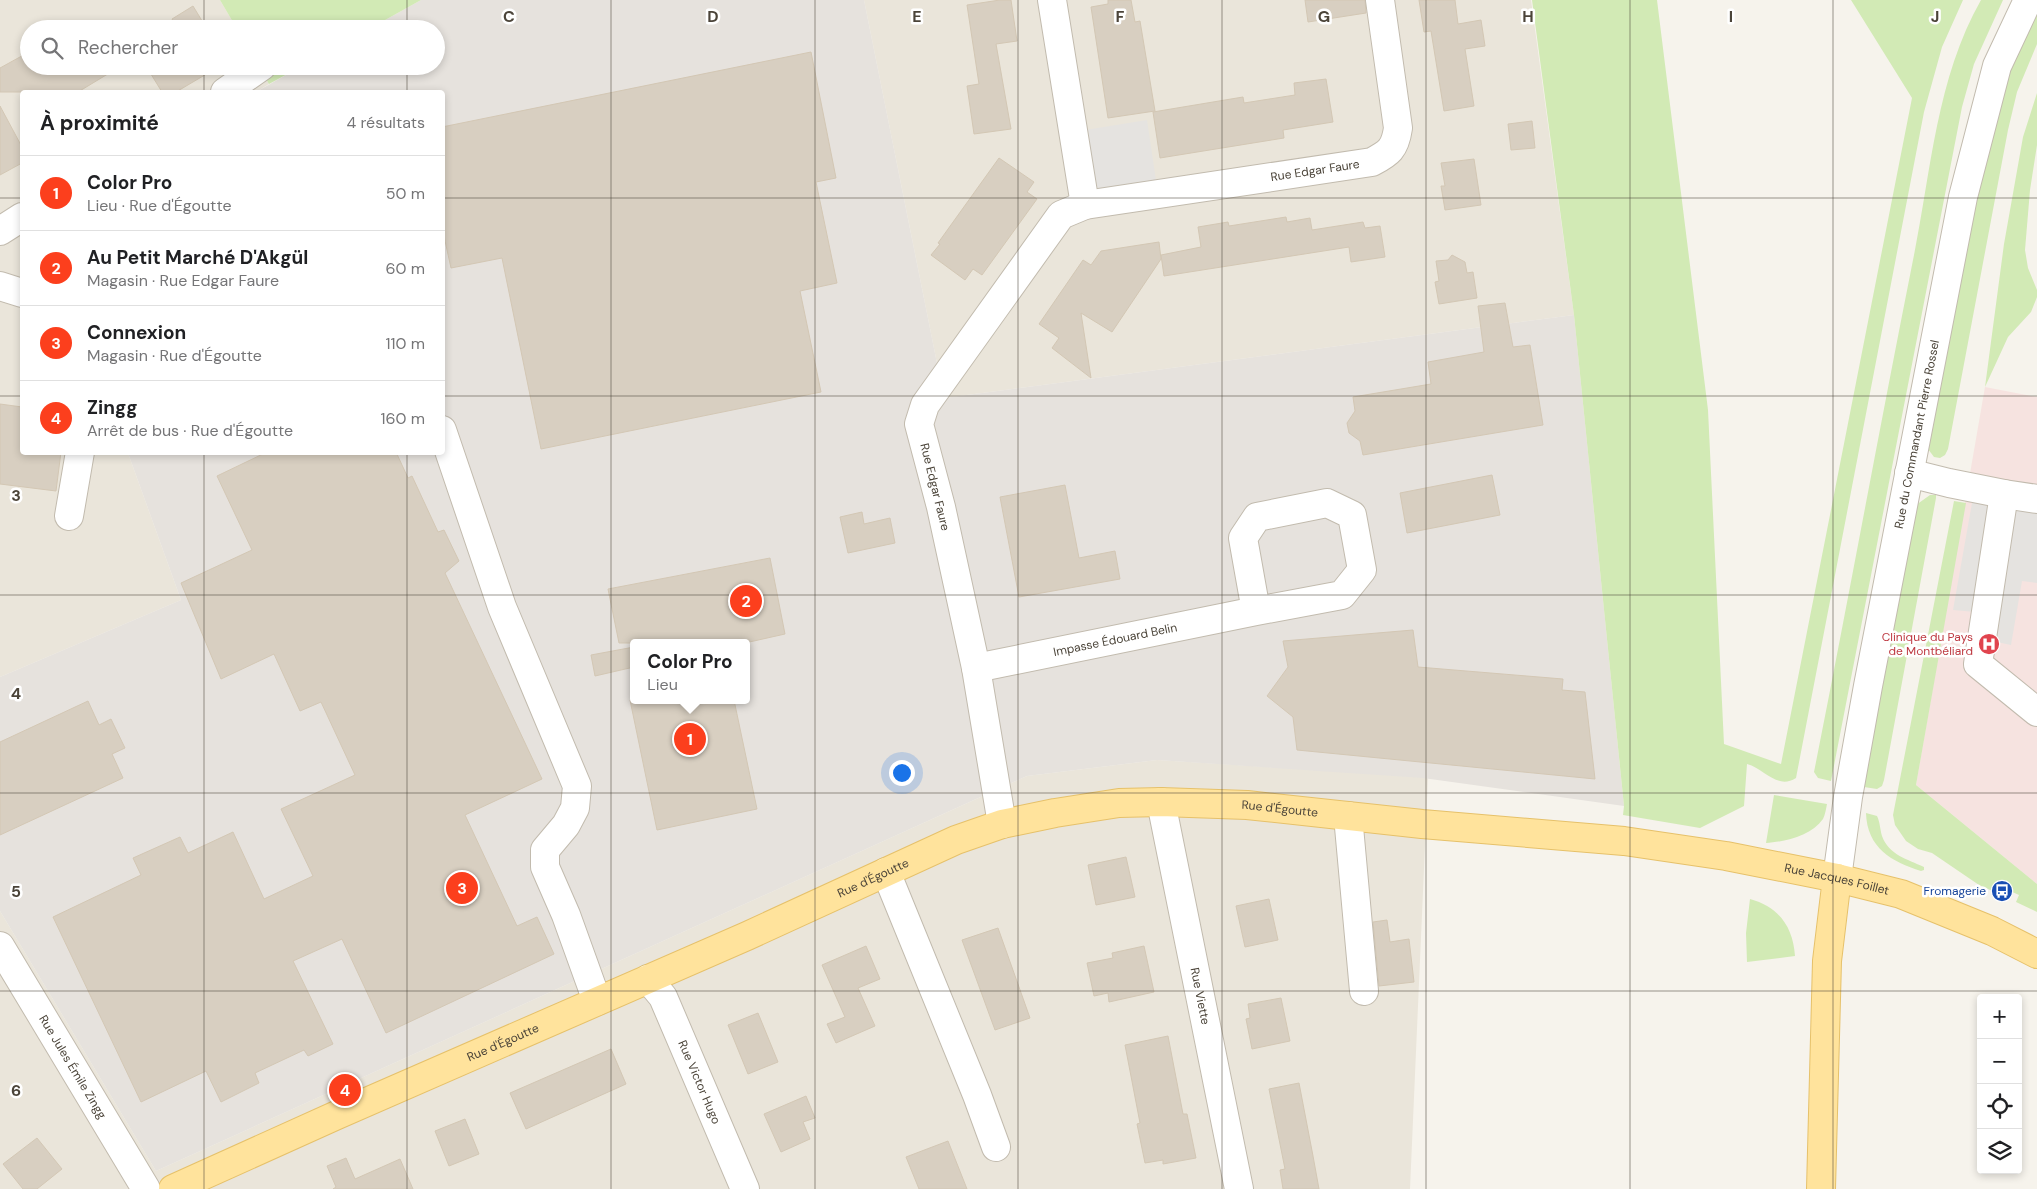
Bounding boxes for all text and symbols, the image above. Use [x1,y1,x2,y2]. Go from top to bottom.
text: C [503,6,515,27]
text: D [707,6,719,27]
text: E [912,6,922,27]
text: F [1116,6,1125,27]
text: G [1318,6,1330,27]
text: H [1522,6,1534,27]
text: I [1729,6,1733,27]
text: J [1931,6,1939,27]
search box [20,20,445,75]
icon: search [38,34,66,62]
text: Rechercher [78,35,178,60]
text: À proximité [40,109,159,137]
text: 4 résultats [347,112,425,133]
street label: Rue Edgar Faure [1270,156,1361,185]
text: Color Pro [87,170,172,195]
text: 1 [53,183,59,204]
text: 50 m [386,183,425,204]
text: Lieu · Rue d'Égoutte [87,195,232,216]
text: Au Petit Marché D'Akgül [87,245,308,270]
text: 2 [51,258,61,279]
text: 60 m [385,258,425,279]
text: Magasin · Rue Edgar Faure [87,270,279,291]
text: Connexion [87,320,186,345]
text: 3 [51,333,61,354]
text: 110 m [386,333,425,354]
street label: Rue du Commandant Pierre Rossel [1891,338,1943,530]
text: Magasin · Rue d'Égoutte [87,345,262,366]
text: Zingg [87,395,138,420]
text: 4 [51,408,61,429]
text: 160 m [381,408,425,429]
text: Arrêt de bus · Rue d'Égoutte [87,420,293,441]
street label: Rue Edgar Faure [916,442,954,533]
text: 3 [11,485,21,506]
pin: 2 [730,582,762,620]
street label: Impasse Édouard Belin [1052,619,1179,660]
place label: Clinique du Pays de Montbéliard [1882,629,1973,659]
hospital icon: Clinique du Pays de Montbéliard [1977,632,2001,656]
popup [630,639,750,704]
text: Color Pro [647,649,733,674]
text: Lieu [647,674,678,695]
text: 4 [11,683,21,704]
pin: 1 [674,720,706,758]
your location [889,760,915,786]
street label: Rue d'Égoutte [1241,797,1319,821]
street label: Rue d'Égoutte [835,855,911,901]
street label: Rue Jacques Foillet [1783,860,1891,899]
pin: 3 [446,869,478,907]
bus stop icon: Fromagerie [1990,879,2014,903]
text: 5 [11,881,21,902]
place label: Fromagerie [1924,883,1986,899]
street label: Rue Viette [1187,966,1214,1026]
map controls [1977,994,2022,1174]
button: + [1977,994,2022,1039]
street label: Rue Jules Émile Zingg [35,1012,110,1122]
street label: Rue d'Égoutte [465,1020,542,1065]
street label: Rue Victor Hugo [674,1038,724,1127]
button: − [1977,1039,2022,1084]
pin: 4 [329,1071,361,1109]
text: 6 [11,1080,21,1101]
button: locate [1977,1084,2022,1129]
button: layers [1977,1129,2022,1174]

